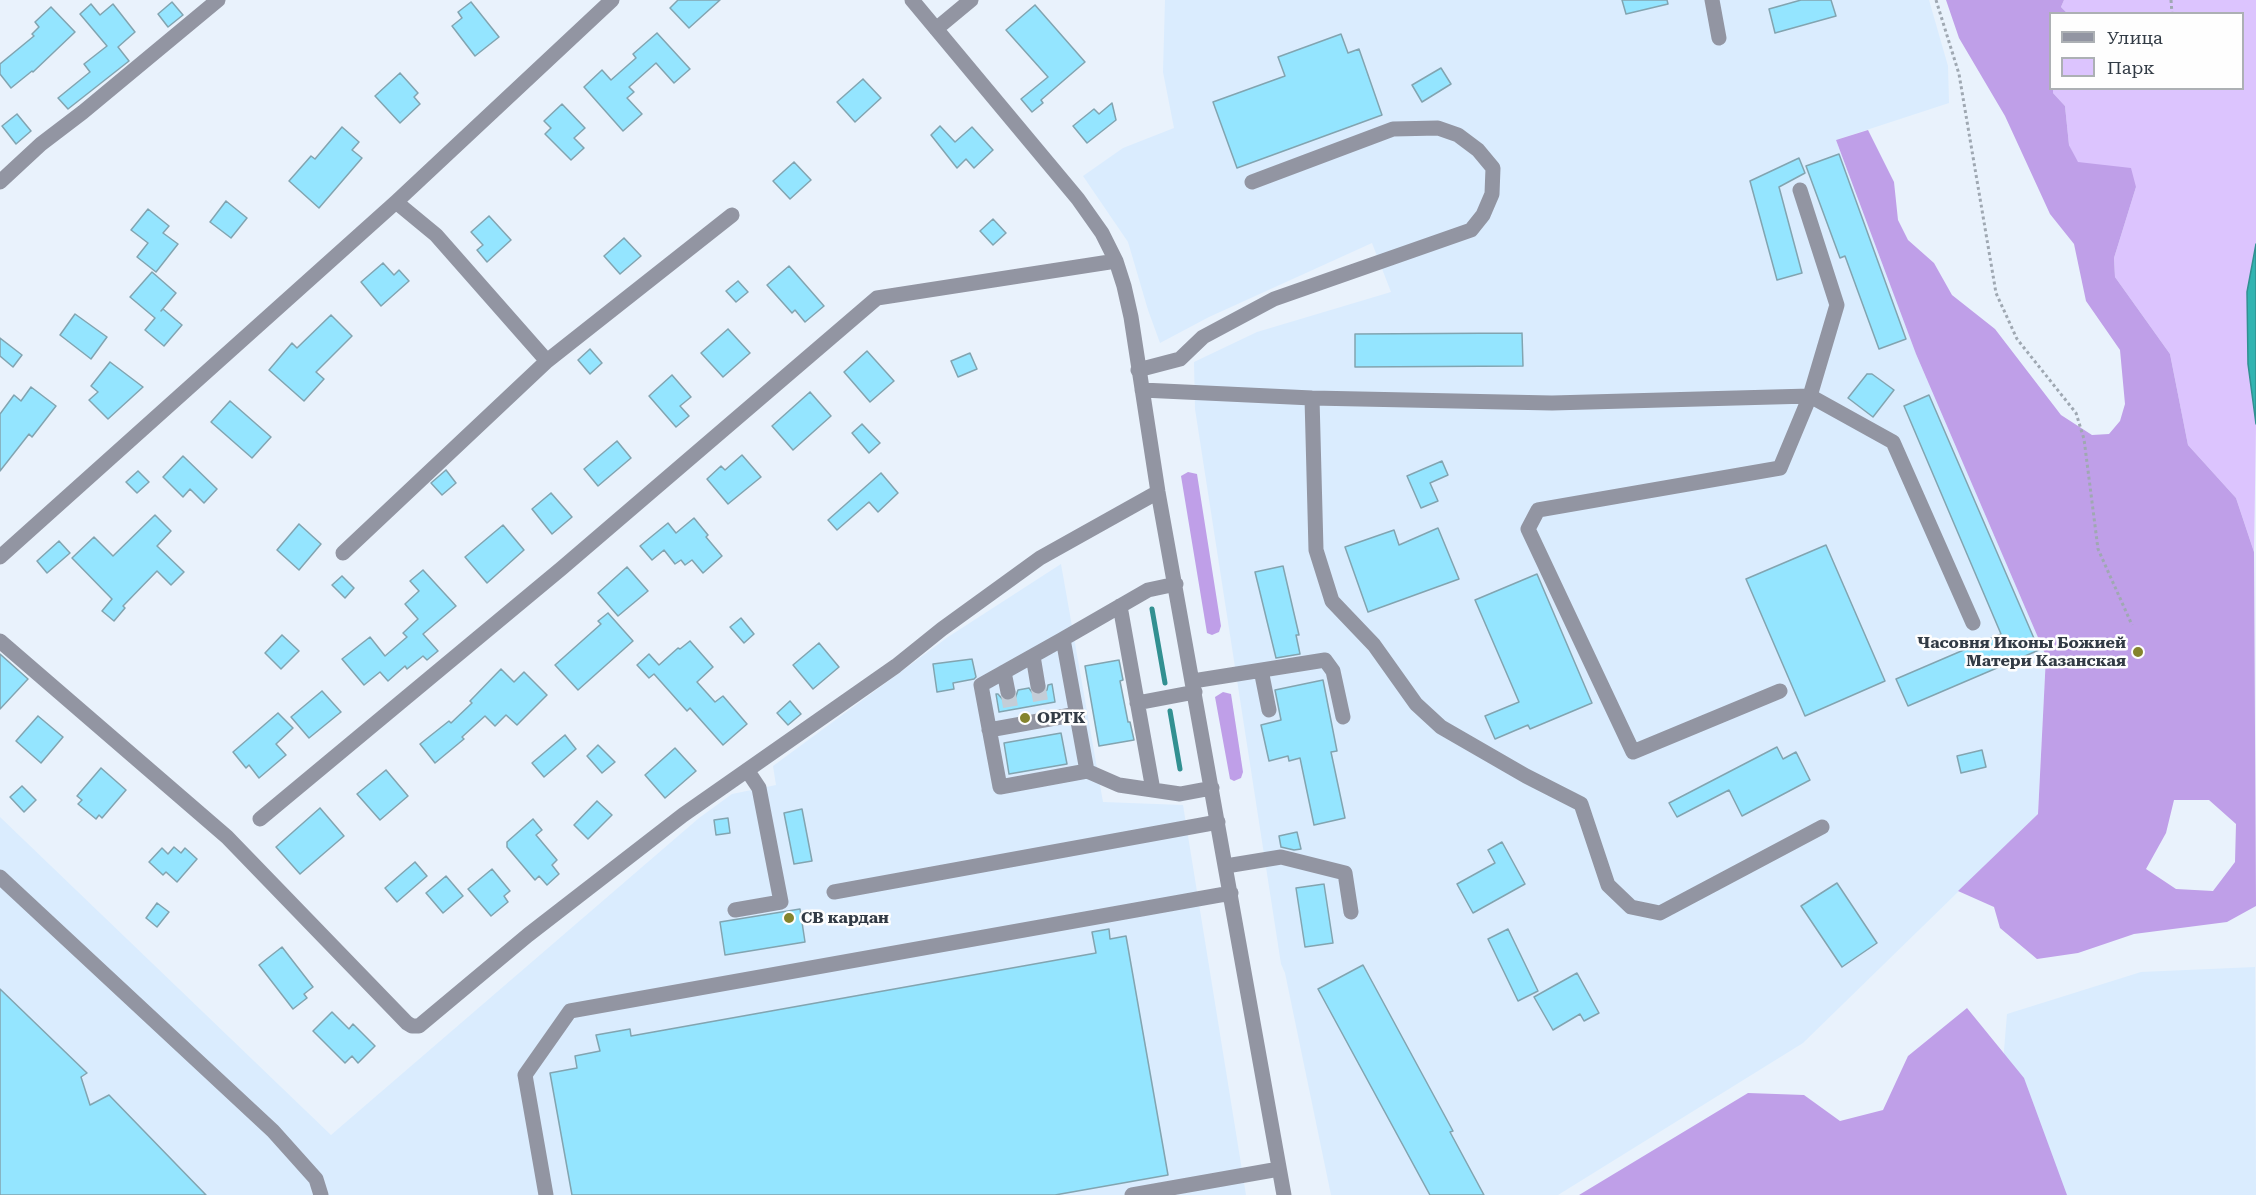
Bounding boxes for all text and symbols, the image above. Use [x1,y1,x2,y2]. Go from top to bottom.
legend [2049,12,2244,90]
text: Улица [2107,27,2163,48]
text: Парк [2107,57,2155,78]
place label: Часовня Иконы Божией Матери Казанская [1917,633,2126,671]
marker: Часовня Иконы Божией Матери Казанская [2131,645,2145,659]
place label: ОРТК [1037,708,1085,728]
marker: ОРТК [1018,711,1032,725]
place label: СВ кардан [801,908,889,928]
marker: СВ кардан [782,911,796,925]

